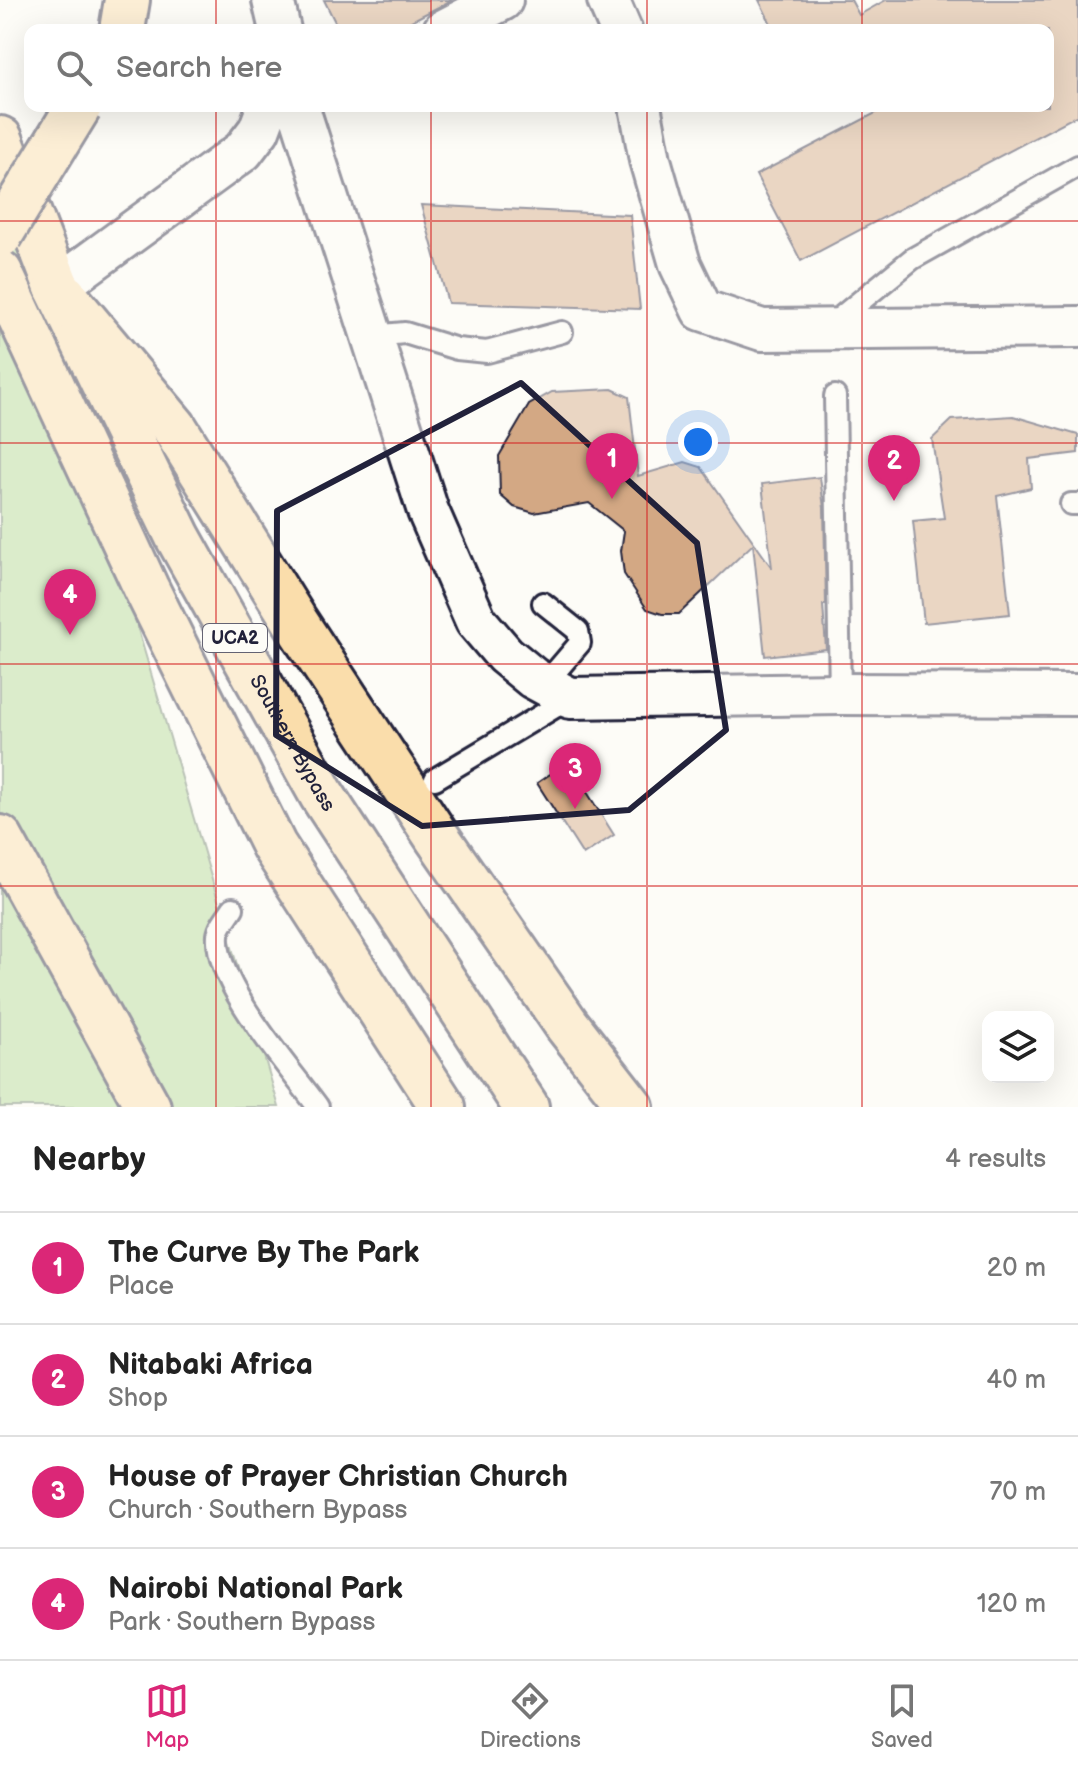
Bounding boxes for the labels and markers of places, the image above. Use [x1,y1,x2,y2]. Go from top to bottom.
pin: 1 [586,433,638,499]
pin: 2 [868,435,920,501]
pin: 4 [44,569,96,635]
pin: 3 [549,743,601,809]

